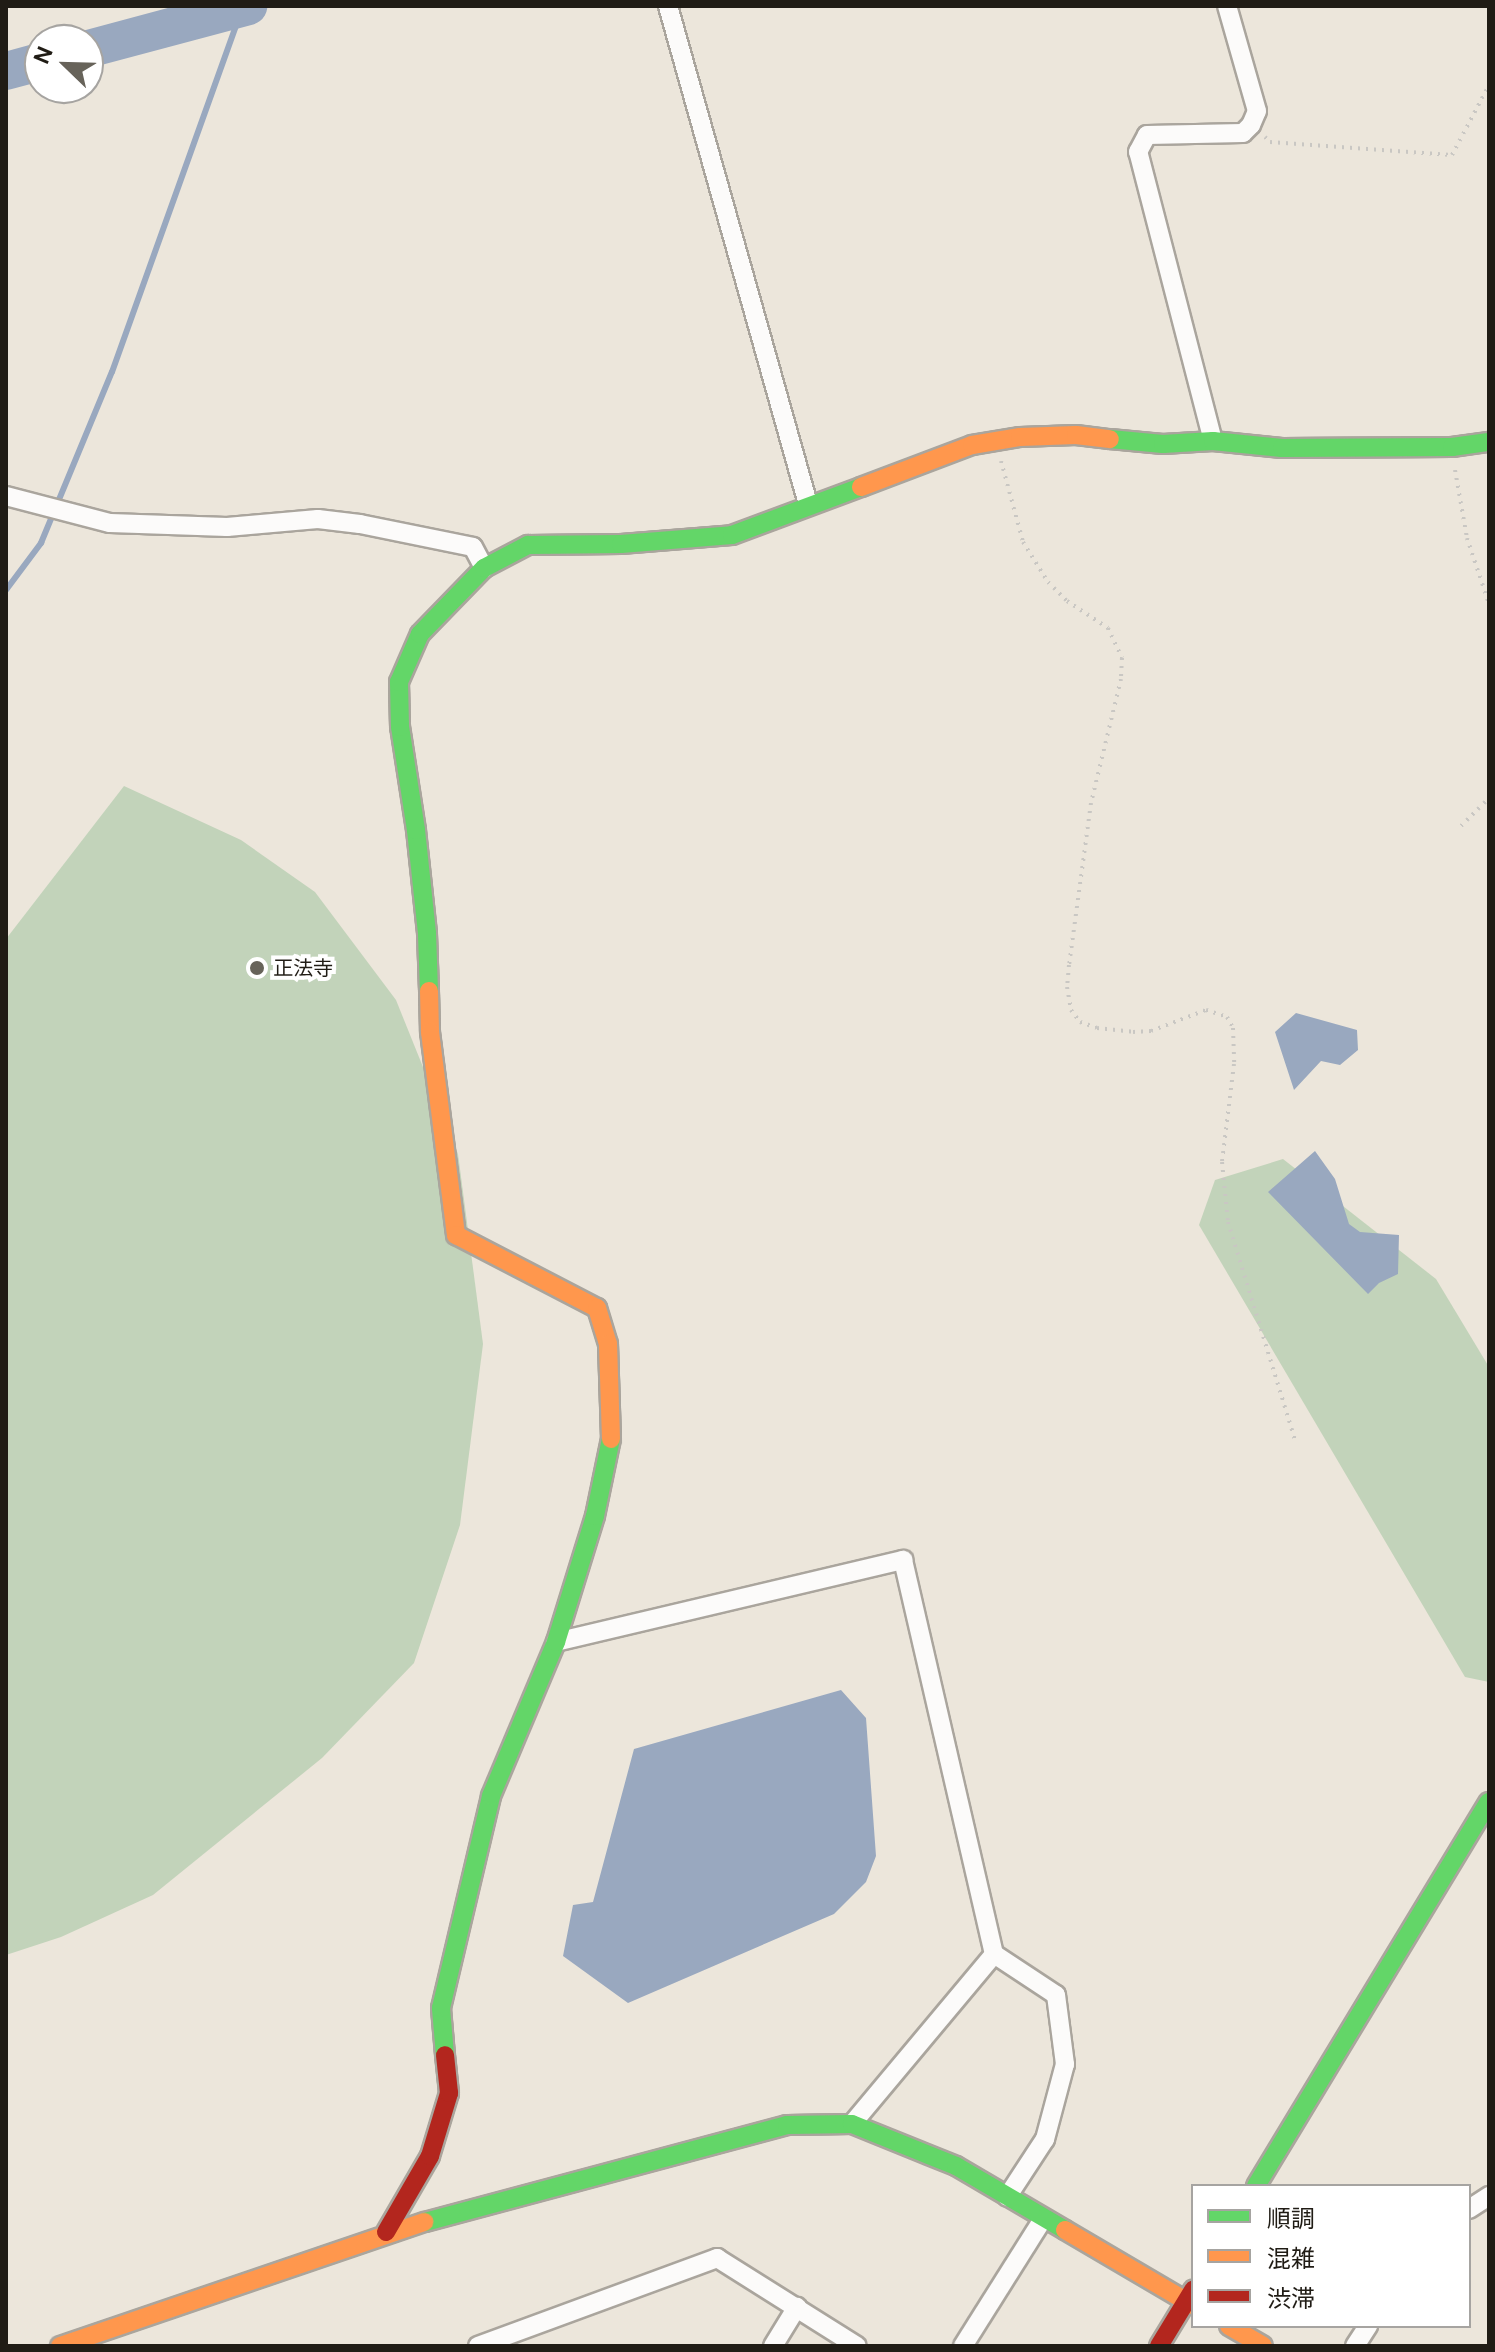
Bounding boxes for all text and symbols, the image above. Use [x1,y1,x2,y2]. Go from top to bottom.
north arrow [24,24,104,104]
text: N [27,42,60,68]
place label: 正法寺 [273,956,333,980]
marker: 正法寺 [248,959,266,977]
legend [1191,2184,1471,2328]
text: 順調 [1267,2203,1315,2234]
text: 混雑 [1267,2243,1315,2274]
text: 渋滞 [1267,2283,1315,2314]

